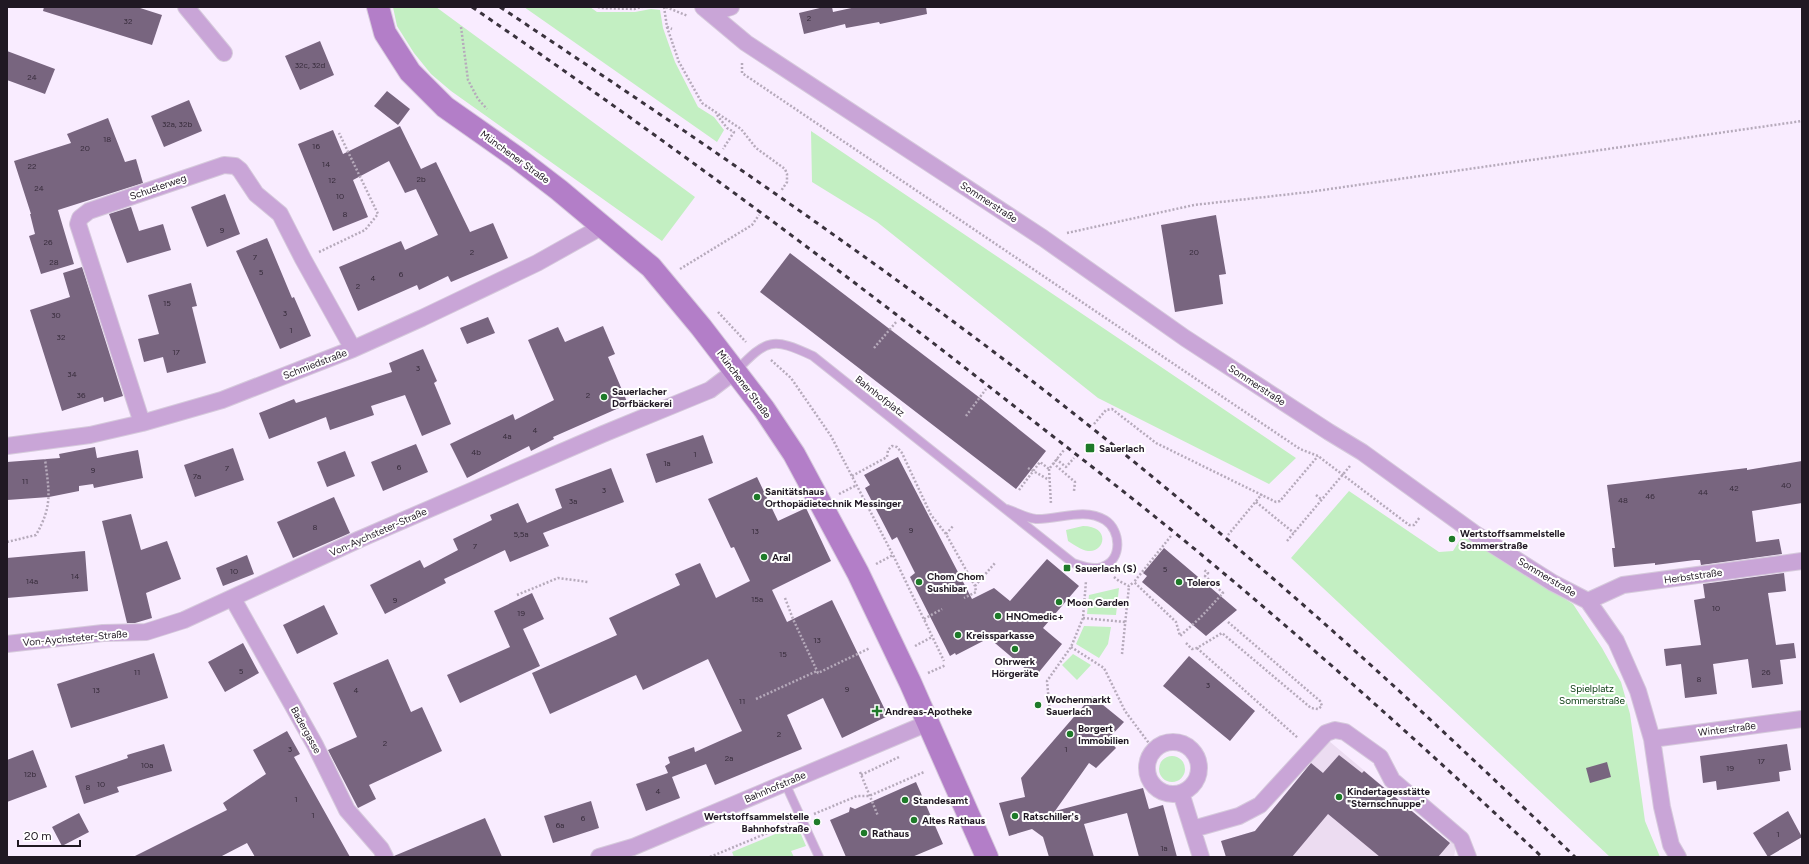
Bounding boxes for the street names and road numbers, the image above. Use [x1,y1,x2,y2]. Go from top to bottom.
street label: Münchener Straße [478,128,553,187]
street label: Schusterweg [128,171,188,203]
street label: Sommerstraße [958,179,1021,226]
street label: Schmiedstraße [281,346,349,382]
street label: Münchener Straße [714,347,774,421]
street label: Sommerstraße [1226,362,1289,409]
street label: Bahnhofplatz [853,373,907,419]
street label: Von-Aychsteter-Straße [327,504,429,559]
street label: Sommerstraße [1515,554,1579,600]
street label: Herbststraße [1663,565,1723,587]
street label: Von-Aychsteter-Straße [22,627,128,649]
street label: Badergasse [288,704,324,756]
street label: Winterstraße [1697,719,1757,739]
street label: Bahnhofstraße [742,768,808,806]

